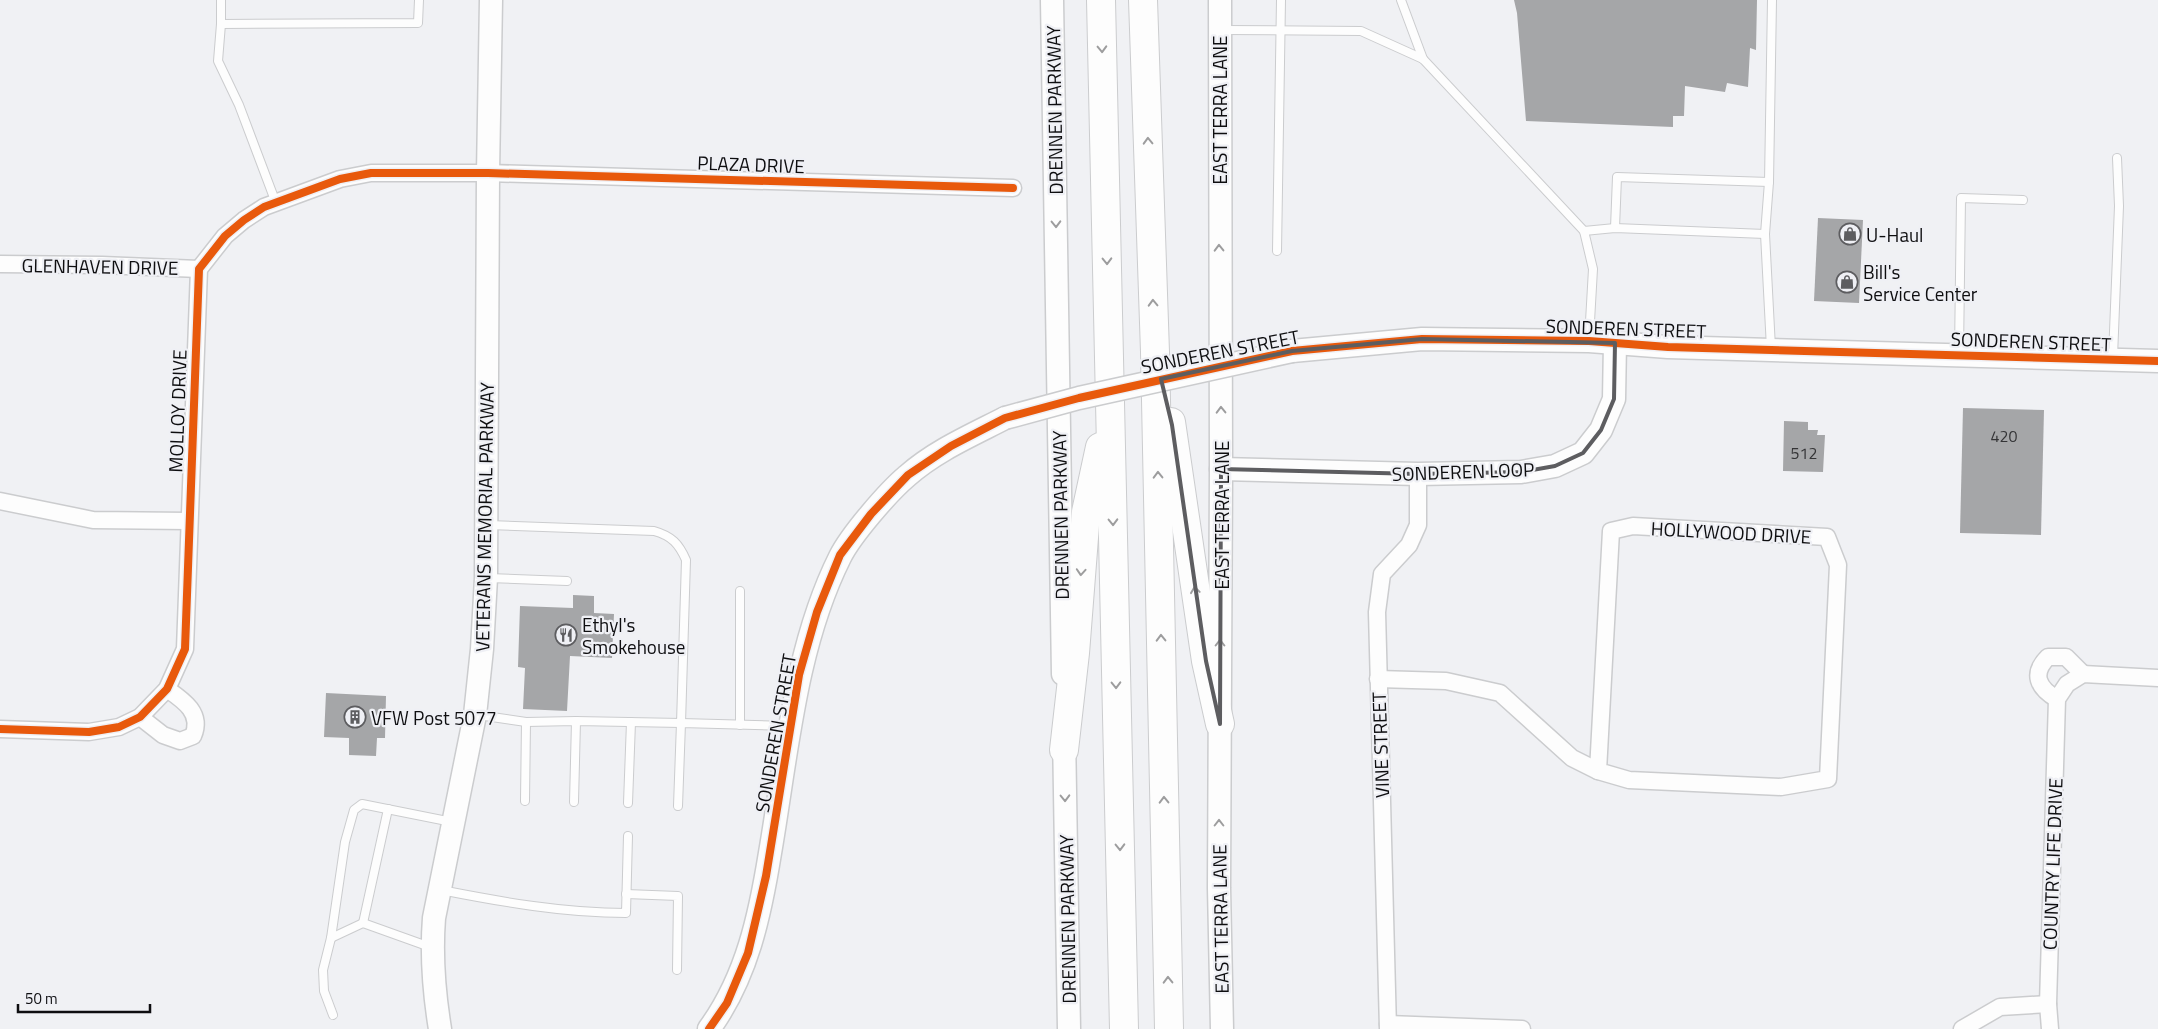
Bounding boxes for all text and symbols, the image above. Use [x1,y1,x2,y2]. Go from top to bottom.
street label: DRENNEN PARKWAY [1038,24,1070,195]
street label: EAST TERRA LANE [1205,35,1234,185]
one-way arrow [1097,45,1107,53]
one-way arrow [1142,137,1153,145]
street label: PLAZA DRIVE [697,148,805,180]
one-way arrow [1051,220,1061,228]
place label: U-Haul [1866,220,1923,249]
shop icon: U-Haul [1838,222,1862,246]
one-way arrow [1214,244,1224,252]
street label: GLENHAVEN DRIVE [21,250,179,282]
place label: Bill's Service Center [1863,257,1978,308]
one-way arrow [1102,258,1112,265]
shop icon: Bill's Service Center [1835,270,1859,294]
one-way arrow [1148,299,1159,307]
street label: SONDEREN STREET [1545,311,1707,345]
street label: SONDEREN STREET [1138,321,1302,381]
street label: SONDEREN STREET [1950,324,2112,358]
street label: MOLLOY DRIVE [160,349,194,473]
street label: VETERANS MEMORIAL PARKWAY [467,381,501,652]
one-way arrow [1216,406,1226,414]
house number: 420 [1991,424,2017,448]
street label: DRENNEN PARKWAY [1044,429,1076,600]
street label: EAST TERRA LANE [1207,440,1236,590]
house number: 512 [1791,441,1817,465]
street label: SONDEREN LOOP [1391,454,1535,488]
one-way arrow [1153,471,1163,479]
street label: HOLLYWOOD DRIVE [1650,513,1812,551]
one-way arrow [1107,519,1118,527]
one-way arrow [1076,569,1087,577]
one-way arrow [1191,586,1201,595]
place label: Ethyl's Smokehouse [582,610,685,661]
restaurant icon: Ethyl's Smokehouse [554,623,578,647]
one-way arrow [1156,634,1166,642]
one-way arrow [1215,639,1225,646]
street label: SONDEREN STREET [747,651,803,815]
one-way arrow [1111,681,1122,689]
street label: VINE STREET [1364,691,1396,799]
place label: VFW Post 5077 [371,703,497,732]
building icon: VFW Post 5077 [343,705,367,729]
street label: COUNTRY LIFE DRIVE [2035,777,2069,951]
one-way arrow [1060,795,1070,803]
one-way arrow [1159,796,1169,804]
one-way arrow [1214,819,1224,826]
street label: DRENNEN PARKWAY [1051,833,1083,1004]
one-way arrow [1115,844,1126,852]
street label: EAST TERRA LANE [1204,844,1236,994]
one-way arrow [1162,976,1173,984]
scale bar [18,982,150,1014]
text: 50 m [25,987,58,1010]

